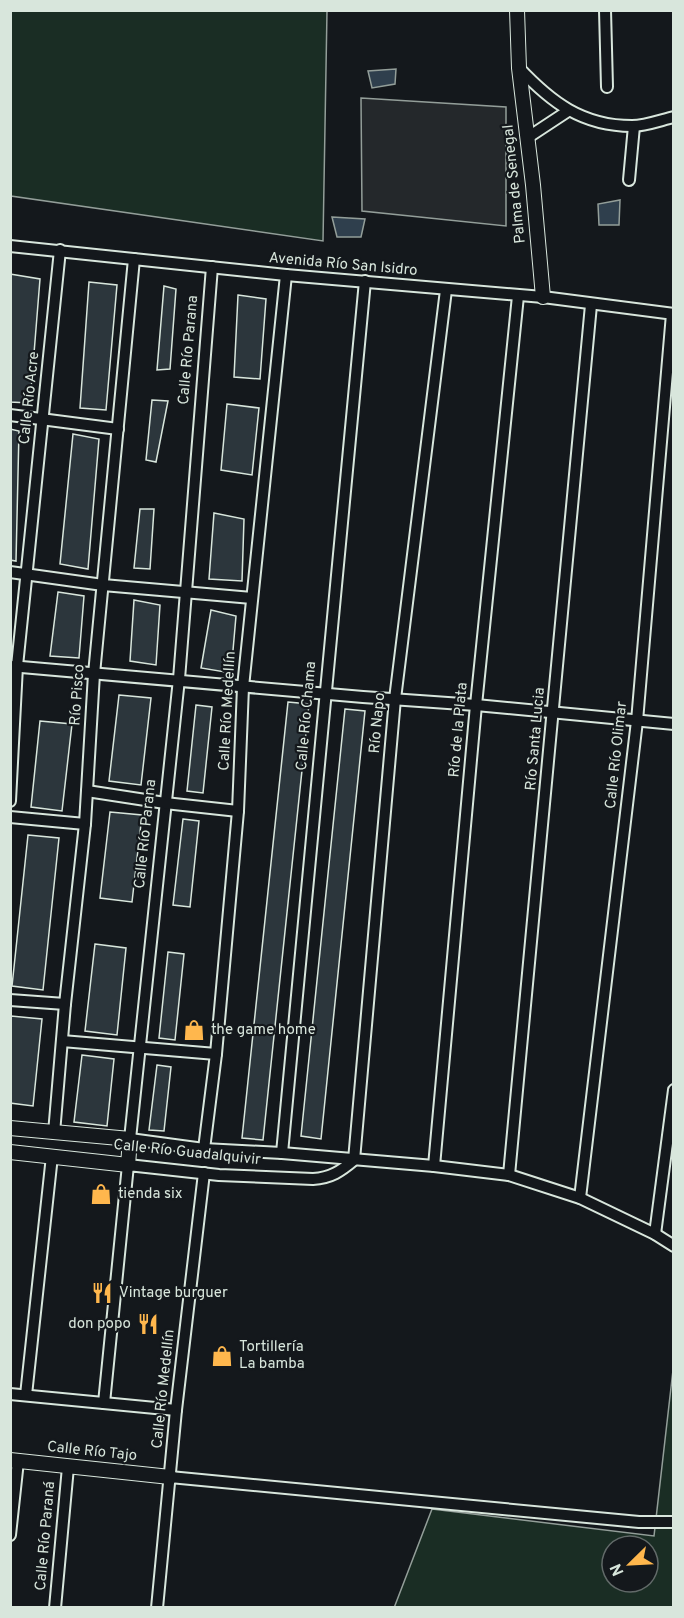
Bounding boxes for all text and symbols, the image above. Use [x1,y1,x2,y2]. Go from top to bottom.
street label: Palma de Senegal [499,124,531,244]
street label: Avenida Río San Isidro [268,249,418,281]
street label: Calle Río Parana [175,294,203,406]
street label: Calle Río Acre [16,351,44,445]
street label: Calle Río Medellín [215,651,241,771]
street label: Calle Río Chama [293,661,321,771]
street label: Río Pisco [66,663,90,727]
street label: Río de la Plata [445,682,473,778]
street label: Río Santa Lucia [522,686,550,792]
street label: Río Napo [366,692,390,754]
street label: Calle Río Olimar [602,700,632,810]
street label: Calle Río Parana [131,778,161,890]
shop icon: the game home [182,1018,206,1042]
place label: the game home [211,1021,316,1040]
street label: Calle Río Guadalquivir [112,1136,262,1170]
shop icon: tienda six [89,1182,113,1206]
place label: tienda six [118,1185,183,1204]
restaurant icon: Vintage burguer [90,1281,114,1305]
place label: Vintage burguer [119,1284,228,1303]
restaurant icon: don popo [136,1312,160,1336]
place label: don popo [68,1315,131,1334]
street label: Calle Río Medellín [148,1328,180,1450]
place label: Tortillería La bamba [239,1338,305,1374]
shop icon: Tortillería La bamba [210,1344,234,1368]
street label: Calle Río Tajo [46,1438,138,1466]
street label: Calle Río Paraná [32,1480,60,1592]
north arrow [600,1534,660,1594]
text: N [607,1560,630,1579]

